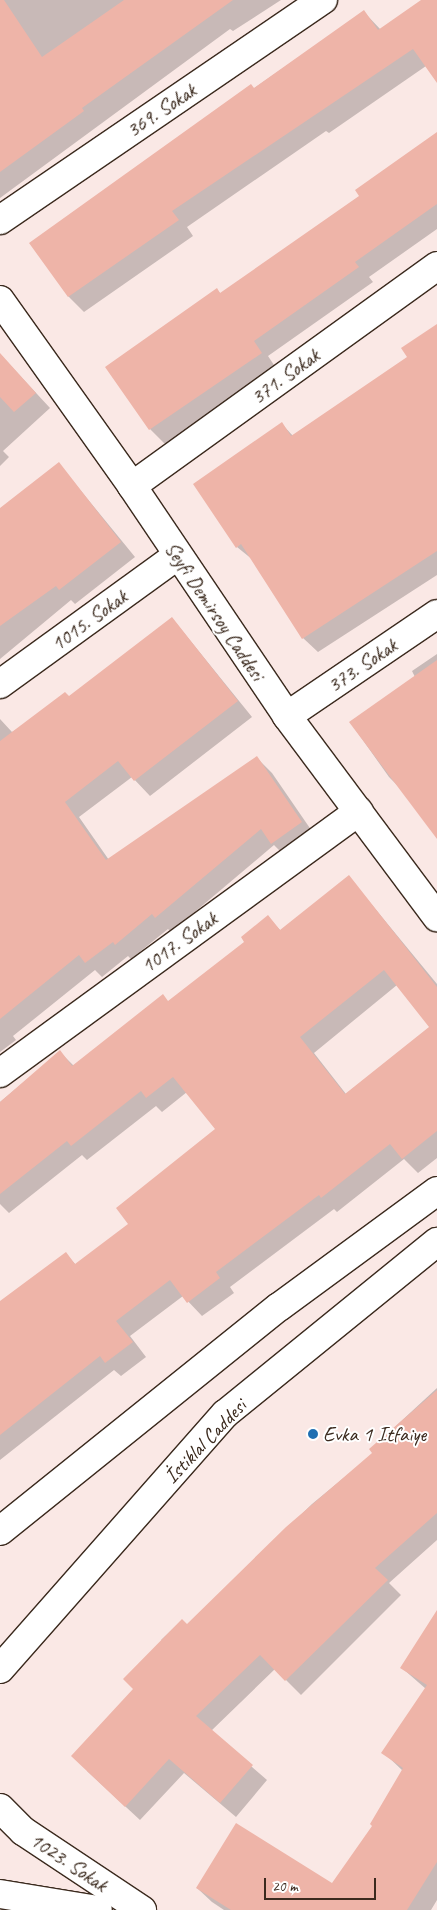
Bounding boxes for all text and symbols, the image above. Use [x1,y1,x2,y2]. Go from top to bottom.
street label: 369. Sokak [121,78,201,142]
street label: 371. Sokak [246,343,324,409]
street label: Seyfi Demirsoy Caddesi [159,537,271,685]
street label: 1015. Sokak [46,584,132,656]
street label: 373. Sokak [322,633,402,697]
street label: 1017. Sokak [136,906,222,978]
street label: İstiklal Caddesi [158,1393,252,1489]
place label: Evka 1 Itfaiye [323,1421,426,1447]
marker: Evka 1 Itfaiye [307,1428,319,1440]
street label: 1023. Sokak [25,1827,113,1897]
scale bar [267,1868,380,1900]
text: 20 m [272,1877,298,1896]

